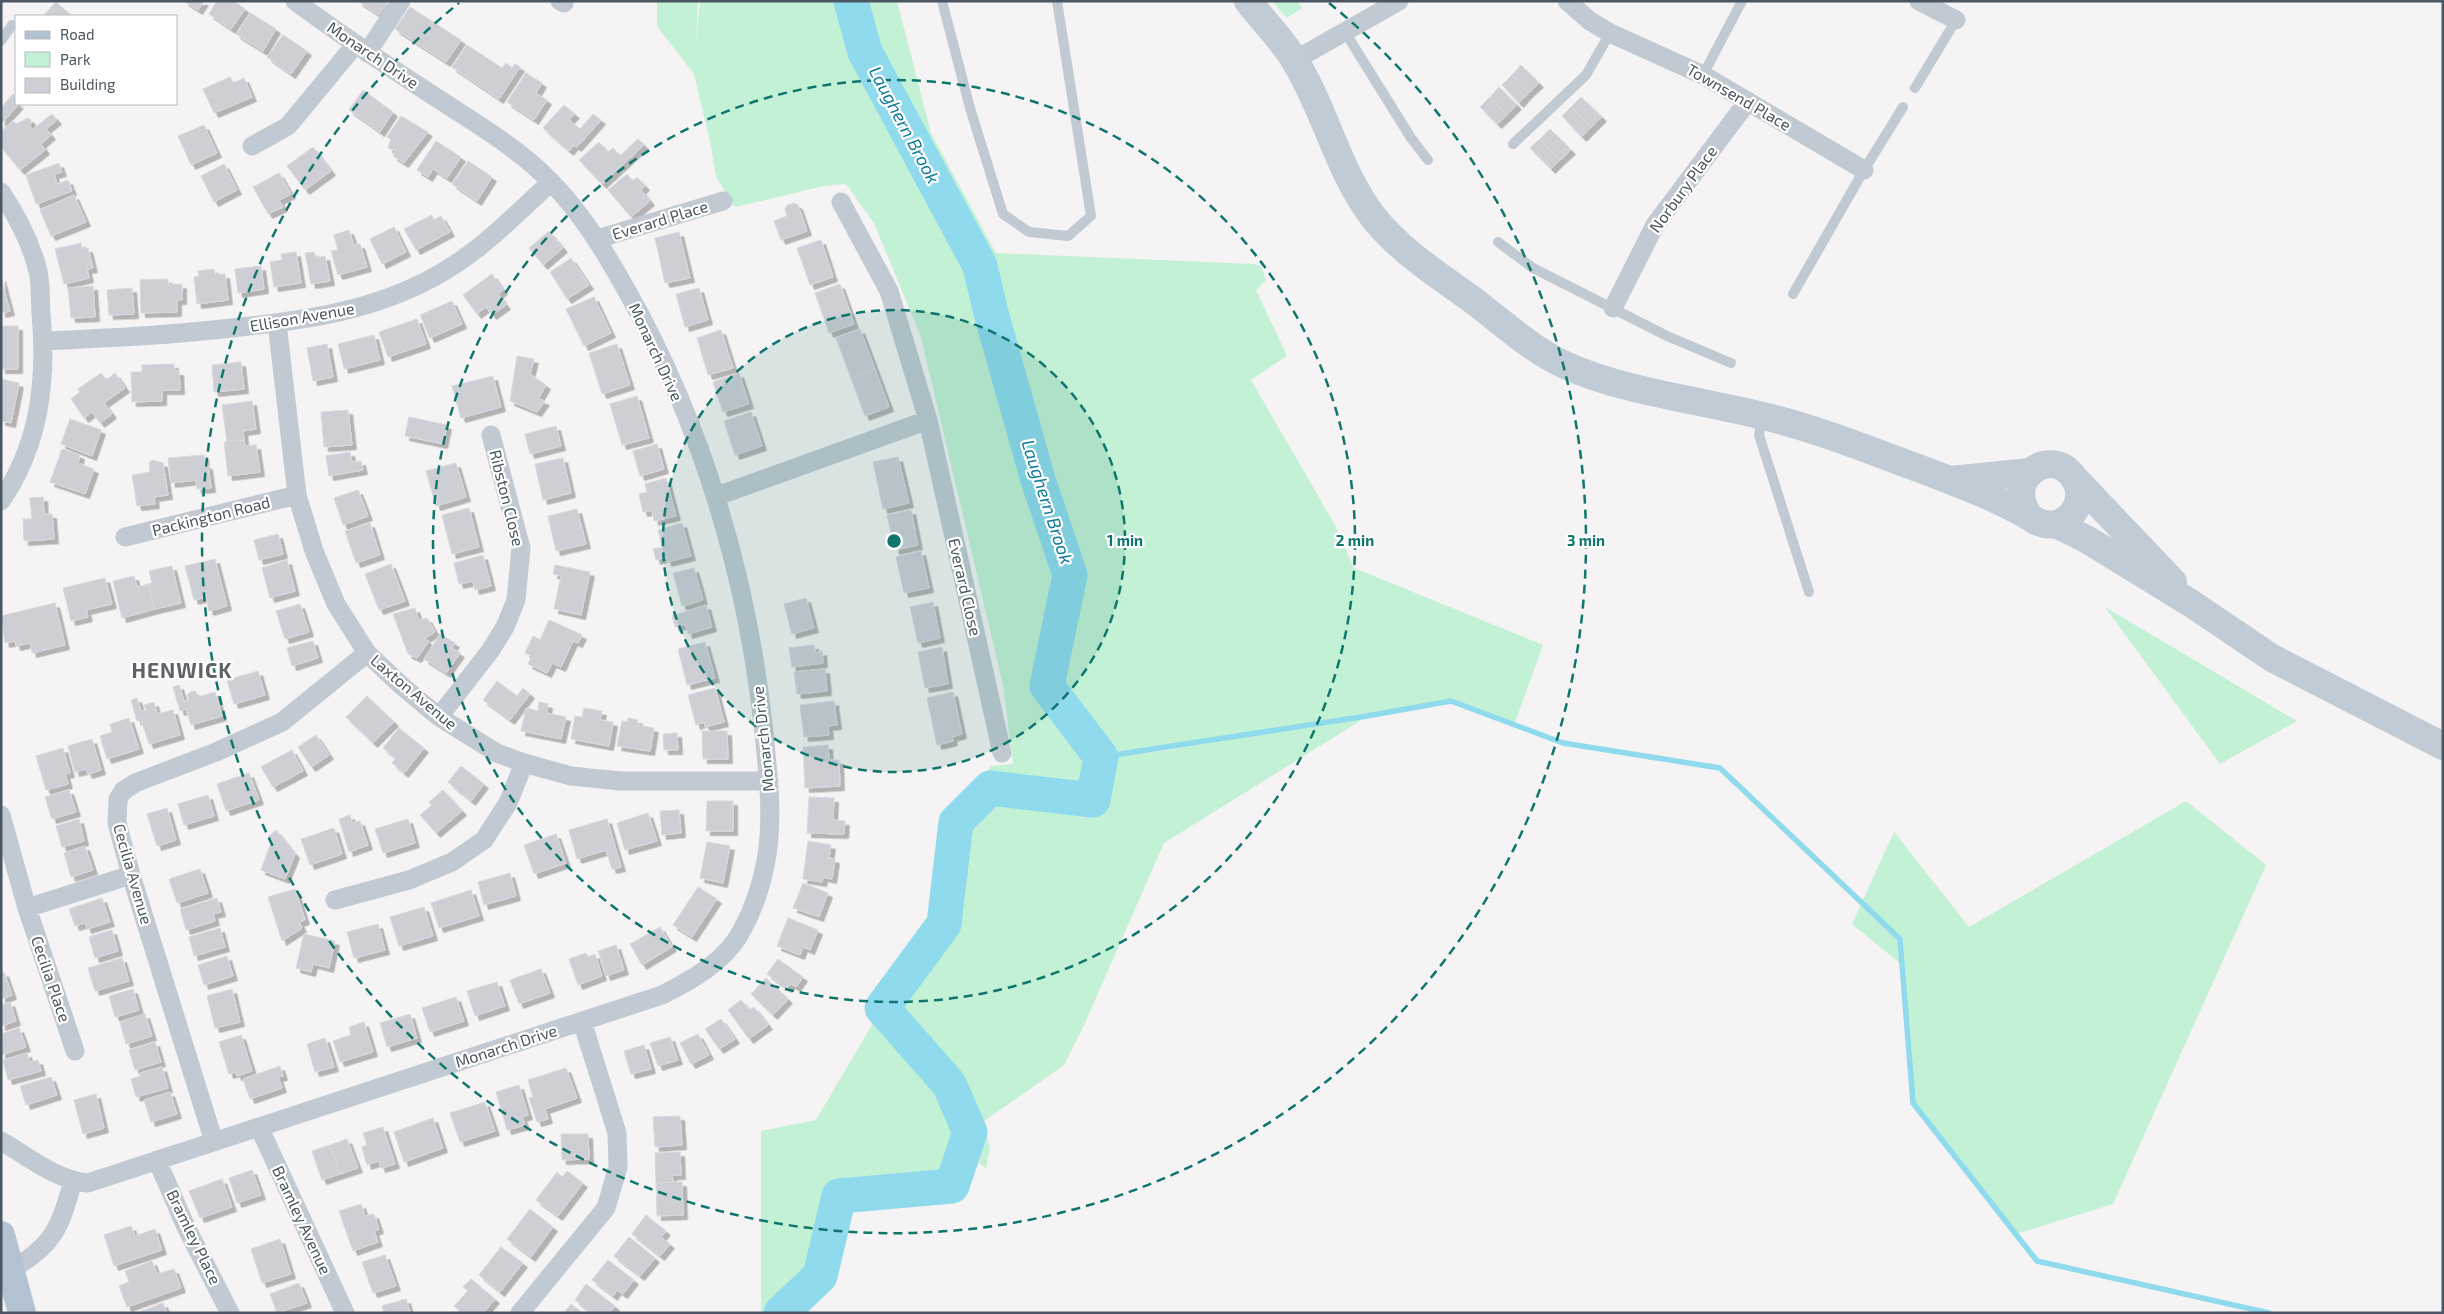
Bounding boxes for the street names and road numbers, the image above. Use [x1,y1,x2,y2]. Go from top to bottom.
street label: Monarch Drive [324,17,423,92]
street label: Townsend Place [1684,59,1795,134]
street label: Norbury Place [1645,142,1720,236]
street label: Everard Place [610,196,710,243]
street label: Ellison Avenue [248,298,356,335]
street label: Monarch Drive [625,300,687,404]
street label: Ribston Close [486,448,529,548]
street label: Packington Road [150,492,272,539]
street label: Everard Close [945,536,986,638]
street label: Laxton Avenue [367,650,461,733]
street label: Monarch Drive [748,685,777,793]
street label: Cecilia Avenue [110,821,157,926]
street label: Cecilia Place [28,933,75,1024]
street label: Monarch Drive [452,1020,559,1071]
street label: Bramley Avenue [269,1163,336,1277]
street label: Bramley Place [163,1186,226,1287]

